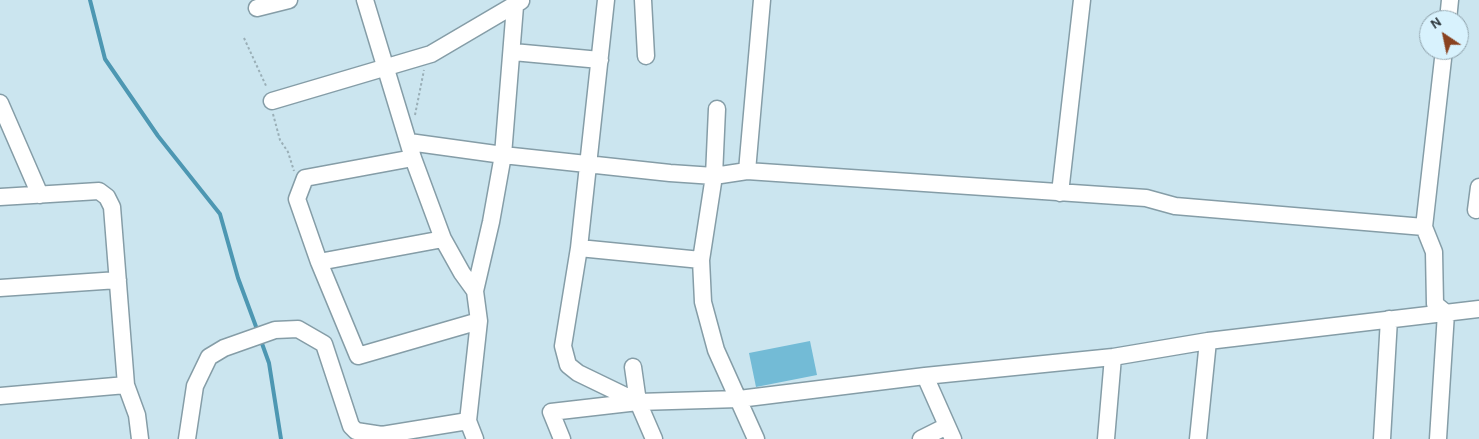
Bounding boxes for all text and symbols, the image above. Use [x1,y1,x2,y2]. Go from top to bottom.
north arrow [1419,10,1469,60]
text: N [1427,13,1445,33]

